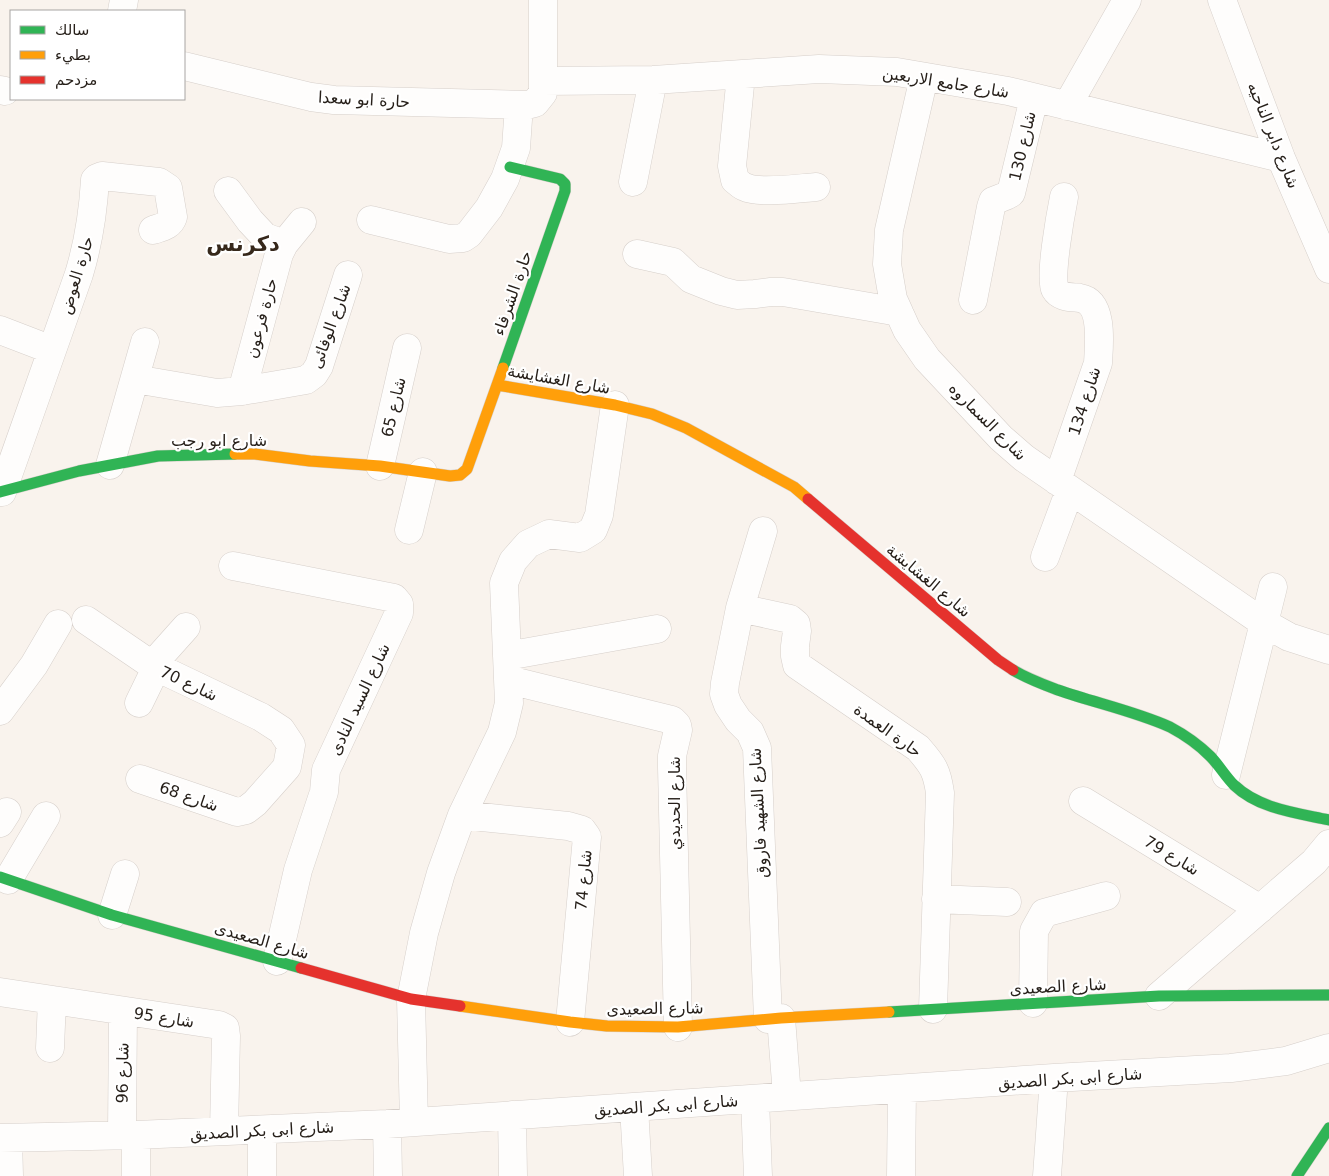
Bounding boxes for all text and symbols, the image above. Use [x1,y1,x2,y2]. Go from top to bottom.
legend [10,10,185,100]
text: سالك [55,21,89,39]
text: بطيء [55,46,91,65]
street label: شارع جامع الاربعين [881,63,1011,103]
text: مزدحم [55,71,97,89]
street label: شارع داير الناحيه [1243,79,1303,191]
street label: حارة ابو سعدا [317,88,411,112]
street label: شارع 130 [1005,109,1041,183]
district label: دكرنس [206,232,280,256]
street label: حارة العوض [56,234,98,317]
street label: حارة الشرفاء [489,248,537,338]
street label: حارة فرعون [242,276,282,360]
street label: شارع الوفائى [306,281,355,371]
street label: شارع الغشايشة [506,361,612,399]
street label: شارع 134 [1064,364,1105,438]
street label: شارع 65 [377,375,411,439]
street label: شارع السماروه [944,379,1030,465]
street label: شارع ابو رجب [171,431,267,451]
street label: شارع الغشايشة [882,540,975,622]
street label: شارع السيد النادى [325,640,395,759]
street label: شارع 70 [157,662,220,706]
street label: حارة العمدة [850,699,925,762]
street label: شارع الشهيد فاروق [746,747,772,879]
street label: شارع الحديدي [665,756,685,850]
street label: شارع 68 [157,778,221,816]
street label: شارع 79 [1140,832,1203,880]
street label: شارع 74 [571,849,597,911]
street label: شارع الصعيدى [212,918,311,964]
street label: شارع الصعيدى [1009,974,1107,1000]
street label: شارع الصعيدى [606,998,704,1020]
street label: شارع 95 [132,1003,196,1033]
street label: شارع 96 [112,1042,134,1104]
street label: شارع ابى بكر الصديق [997,1064,1143,1094]
street label: شارع ابى بكر الصديق [593,1091,739,1121]
street label: شارع ابى بكر الصديق [189,1117,335,1145]

